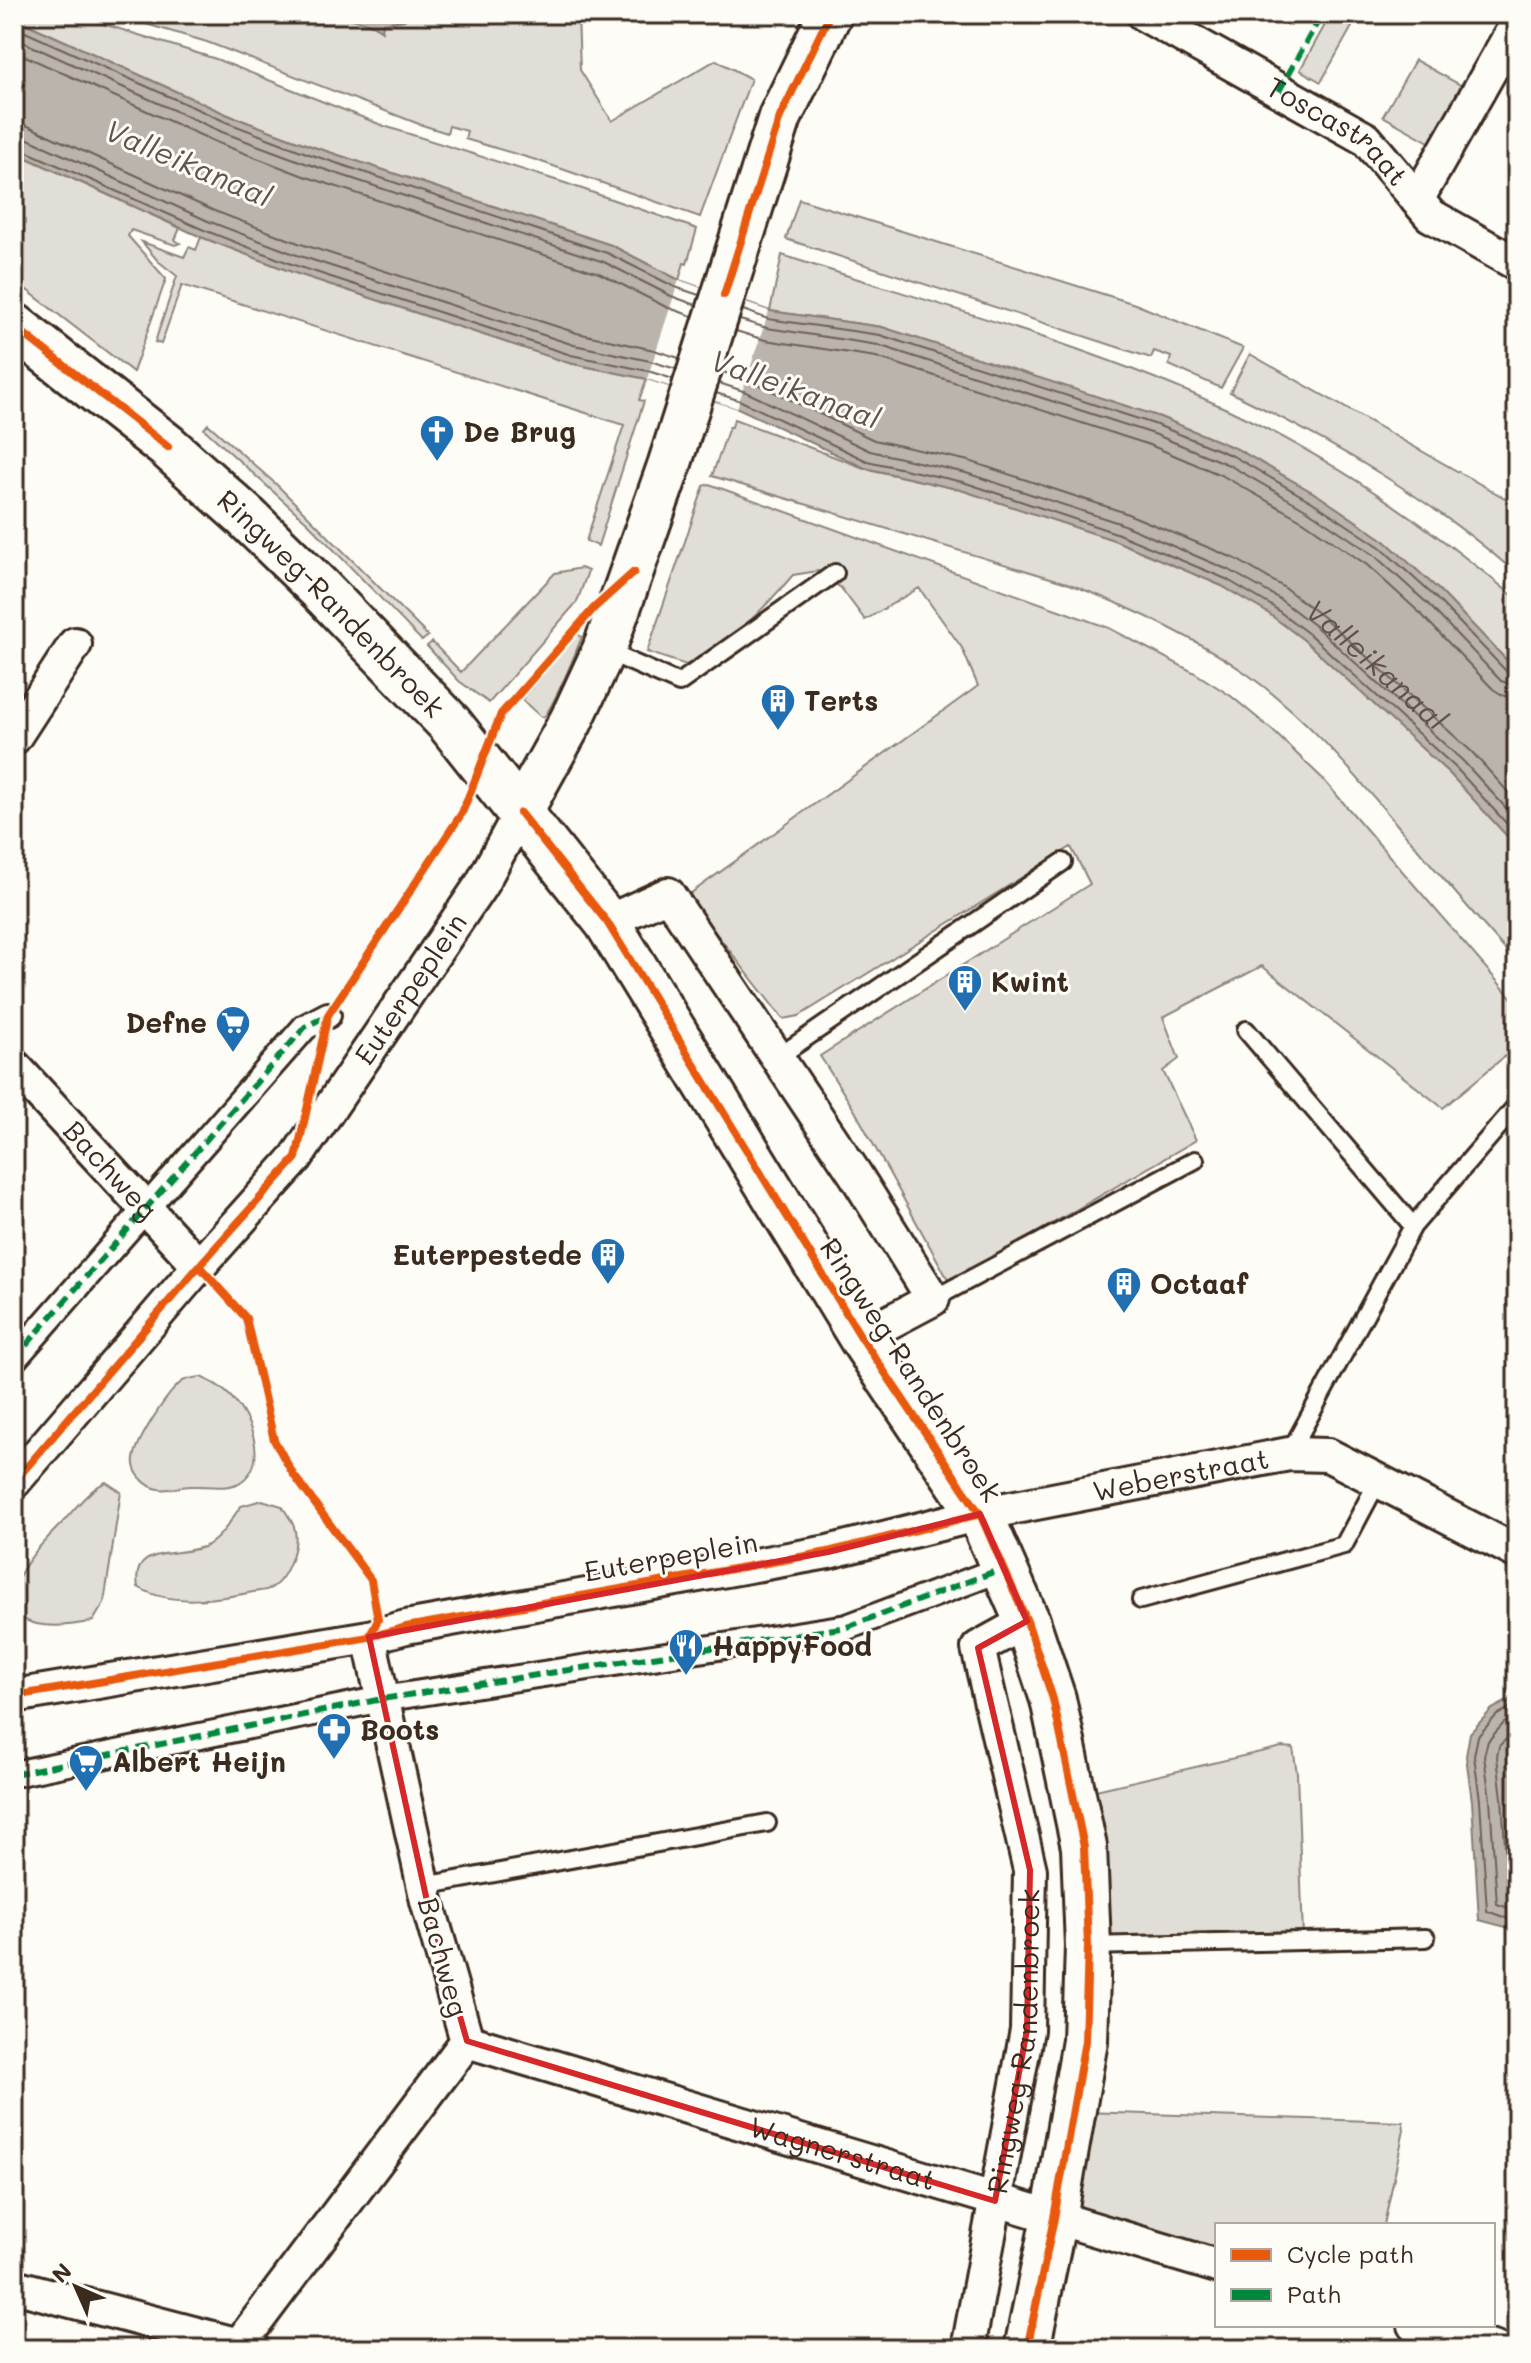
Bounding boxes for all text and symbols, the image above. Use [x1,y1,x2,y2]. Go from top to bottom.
street label: Toscastraat [1261,68,1417,193]
water label: Valleikanaal [99,109,279,215]
water label: Valleikanaal [705,339,886,437]
church icon: De Brug [418,413,456,463]
place label: De Brug [463,413,576,449]
street label: Ringweg-Randenbroek [210,481,453,725]
water label: Valleikanaal [1298,589,1457,738]
building icon: Terts [759,682,797,732]
place label: Terts [804,682,878,718]
street label: Euterpeplein [346,905,474,1071]
building icon: Kwint [946,963,984,1013]
place label: Kwint [991,963,1069,999]
place label: Defne [125,1004,207,1040]
supermarket icon: Defne [214,1004,252,1054]
street label: Bachweg [56,1112,166,1227]
street label: Ringweg-Randenbroek [813,1231,1011,1508]
place label: Euterpestede [392,1236,582,1272]
building icon: Euterpestede [589,1236,627,1286]
building icon: Octaaf [1105,1265,1143,1315]
place label: Octaaf [1150,1265,1249,1301]
street label: Weberstraat [1090,1439,1272,1509]
street label: Euterpeplein [581,1523,760,1589]
restaurant icon: HappyFood [667,1627,705,1677]
place label: HappyFood [712,1627,872,1664]
pharmacy icon: Boots [315,1711,353,1761]
place label: Boots [360,1711,439,1747]
supermarket icon: Albert Heijn [67,1743,105,1793]
place label: Albert Heijn [112,1743,286,1779]
street label: Ringweg-Randenbroek [978,1888,1047,2197]
street label: Bachweg [411,1893,477,2021]
street label: Wagnerstraat [745,2108,940,2198]
legend [1215,2223,1495,2327]
text: Cycle path [1287,2238,1413,2269]
north arrow [36,2247,116,2327]
text: N [45,2256,78,2289]
text: Path [1287,2278,1341,2309]

